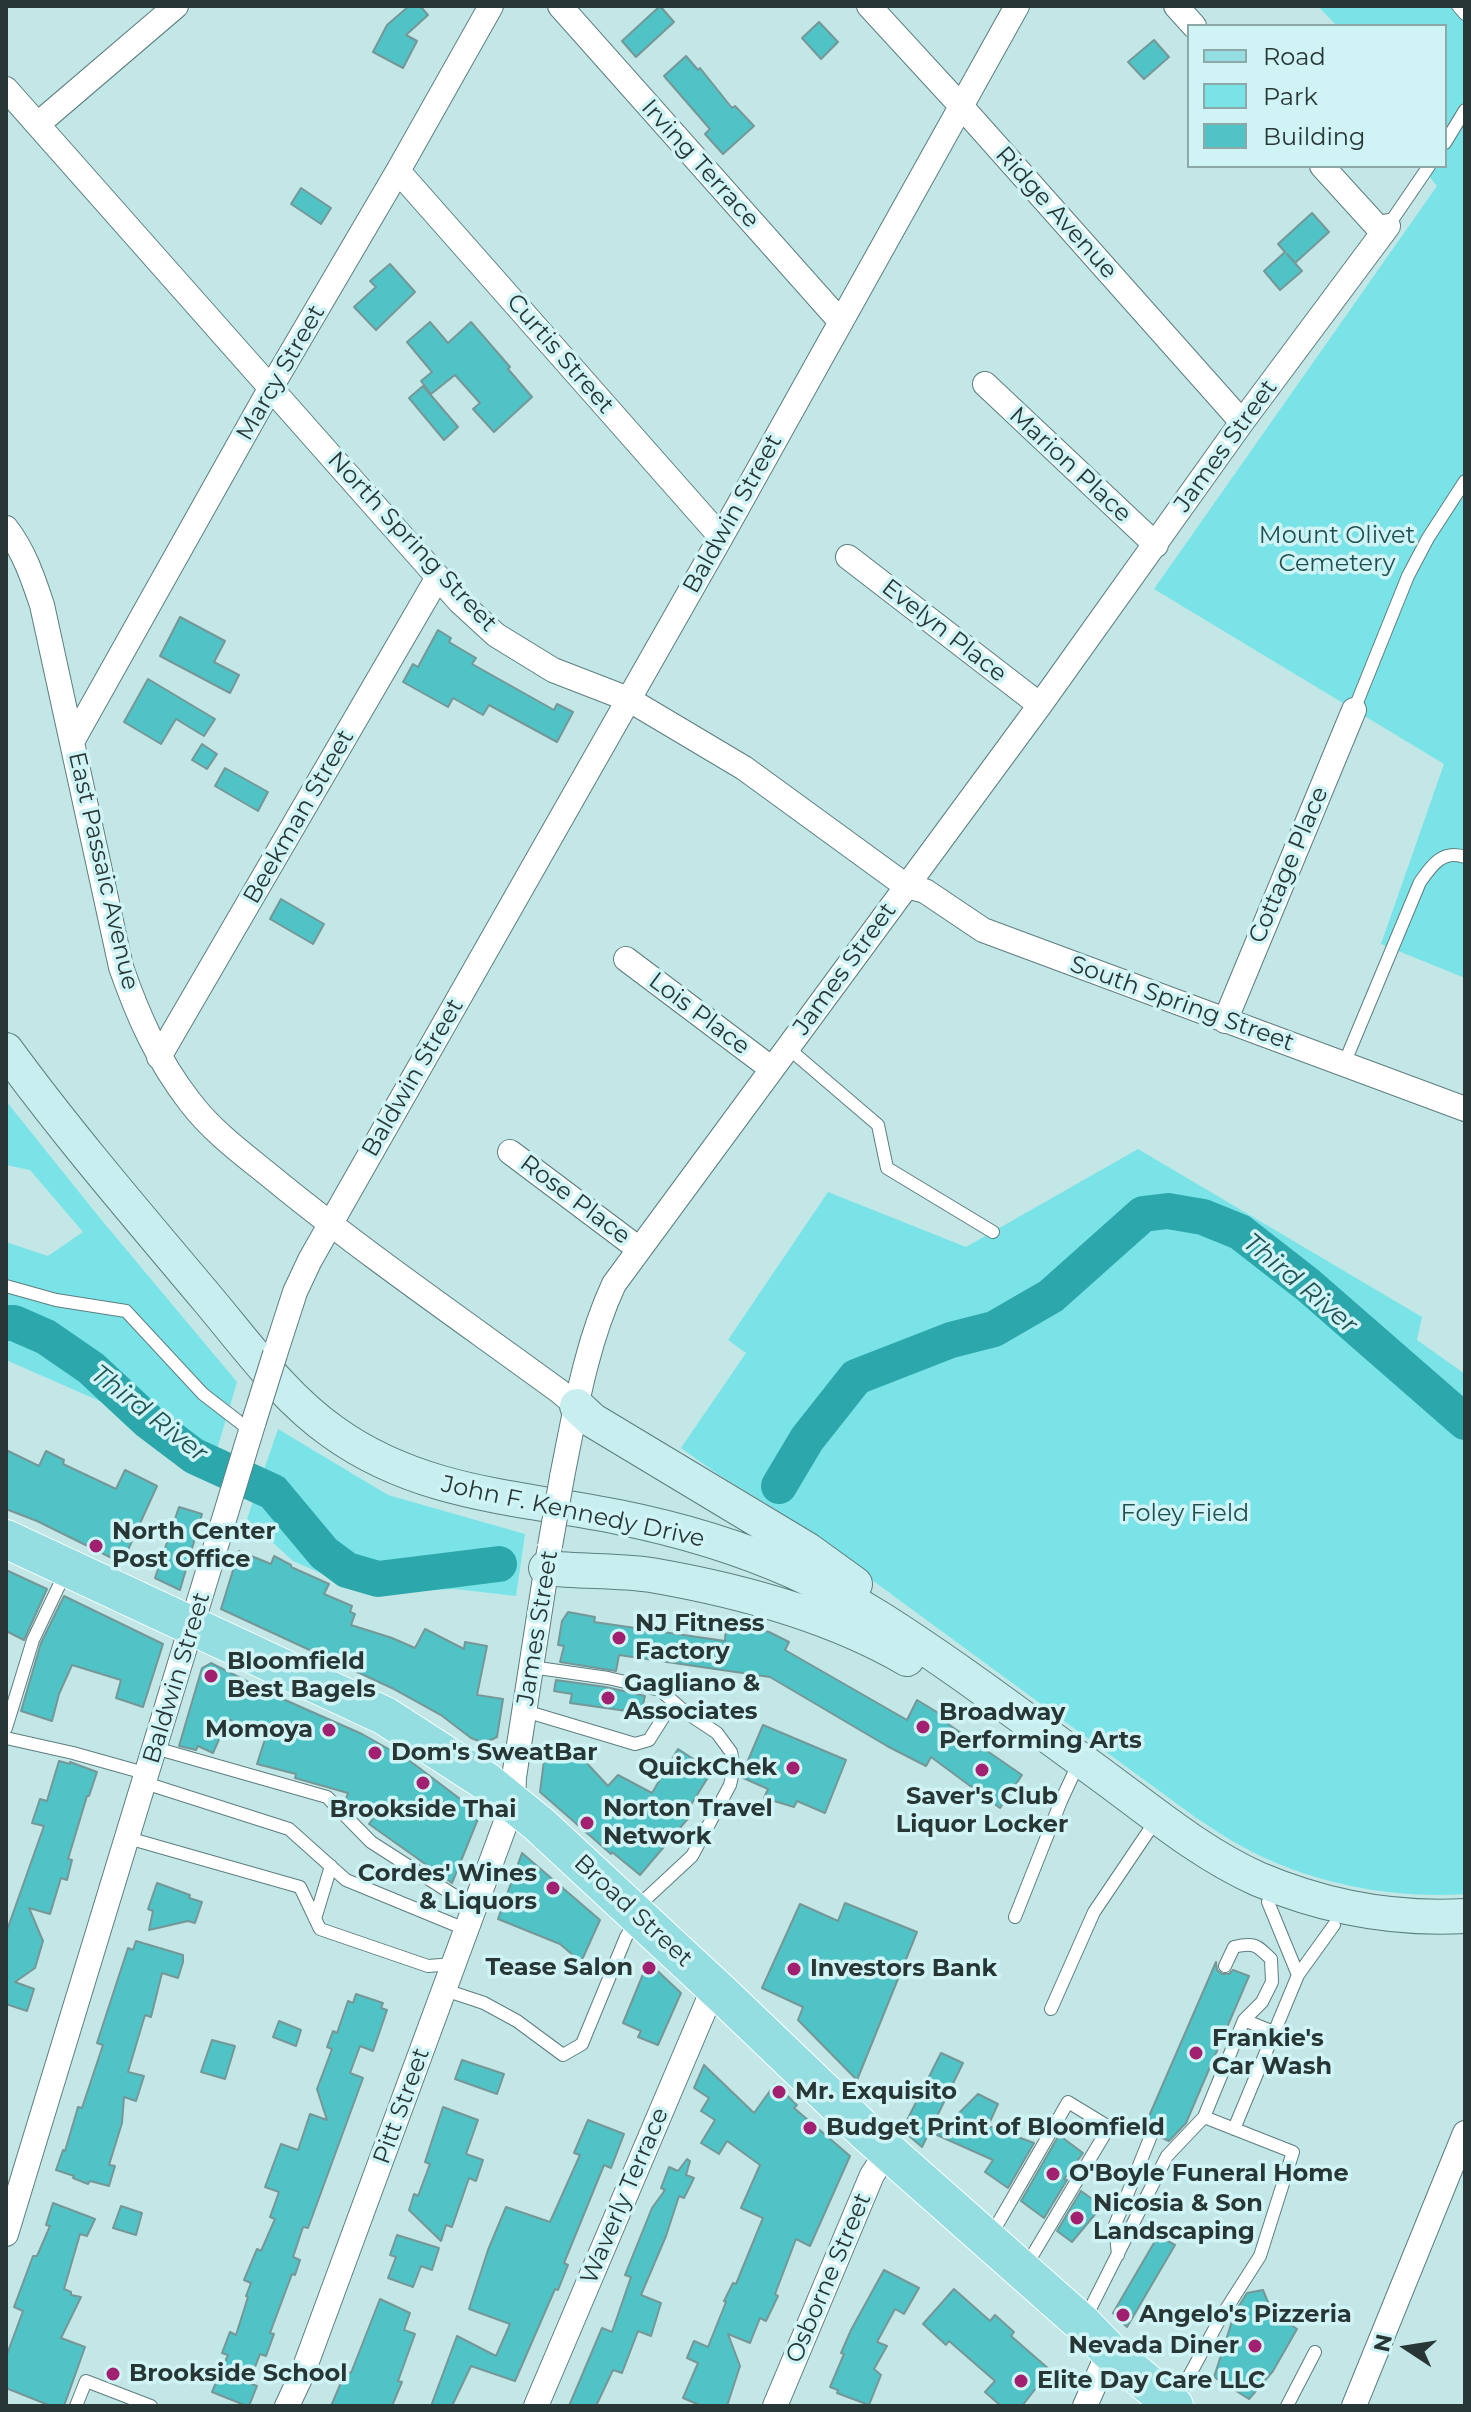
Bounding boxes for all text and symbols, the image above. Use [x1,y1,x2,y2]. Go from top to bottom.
legend [1187,24,1447,168]
text: Road [1263,42,1326,71]
text: Park [1263,82,1318,111]
street label: Irving Terrace [635,94,765,234]
text: Building [1263,122,1366,151]
street label: Ridge Avenue [989,141,1123,285]
street label: Curtis Street [500,288,620,420]
street label: Marcy Street [231,300,331,446]
street label: James Street [1168,374,1284,518]
street label: Marion Place [1003,401,1137,529]
street label: Baldwin Street [677,429,789,599]
street label: North Spring Street [321,446,503,638]
park label: Mount Olivet Cemetery [1259,522,1415,578]
street label: Evelyn Place [876,573,1012,689]
street label: Beekman Street [238,725,360,909]
street label: East Passaic Avenue [62,749,144,993]
street label: Cottage Place [1243,782,1335,948]
street label: James Street [787,897,903,1041]
street label: South Spring Street [1066,950,1298,1058]
street label: Lois Place [643,967,755,1061]
street label: Baldwin Street [356,994,470,1162]
street label: Rose Place [514,1149,636,1251]
water label: Third River [1236,1227,1364,1341]
water label: Third River [84,1359,214,1469]
street label: John F. Kennedy Drive [439,1470,707,1554]
park label: Foley Field [1121,1500,1249,1528]
place label: North Center Post Office [112,1518,276,1574]
marker: North Center Post Office [87,1537,105,1555]
street label: James Street [512,1548,564,1708]
street label: Baldwin Street [137,1589,217,1767]
place label: NJ Fitness Factory [635,1610,764,1666]
marker: NJ Fitness Factory [610,1629,628,1647]
place label: Bloomfield Best Bagels [227,1648,376,1704]
marker: Bloomfield Best Bagels [202,1667,220,1685]
place label: Gagliano & Associates [624,1670,760,1726]
marker: Gagliano & Associates [599,1689,617,1707]
place label: Broadway Performing Arts [939,1699,1142,1755]
place label: Momoya [205,1716,313,1744]
marker: Broadway Performing Arts [914,1718,932,1736]
marker: Momoya [320,1721,338,1739]
place label: Dom's SweatBar [391,1739,598,1767]
marker: Dom's SweatBar [366,1744,384,1762]
place label: QuickChek [638,1754,777,1782]
marker: QuickChek [784,1759,802,1777]
marker: Saver's Club Liquor Locker [973,1761,991,1779]
marker: Brookside Thai [414,1774,432,1792]
place label: Saver's Club Liquor Locker [896,1783,1068,1839]
place label: Norton Travel Network [603,1795,773,1851]
place label: Brookside Thai [329,1796,517,1824]
marker: Norton Travel Network [578,1814,596,1832]
street label: Broad Street [568,1849,698,1973]
place label: Cordes' Wines & Liquors [358,1860,537,1916]
marker: Cordes' Wines & Liquors [544,1879,562,1897]
place label: Tease Salon [486,1954,633,1982]
place label: Investors Bank [810,1955,997,1983]
marker: Tease Salon [640,1959,658,1977]
marker: Investors Bank [785,1960,803,1978]
place label: Frankie's Car Wash [1212,2025,1332,2081]
street label: Pitt Street [368,2044,436,2168]
marker: Frankie's Car Wash [1187,2044,1205,2062]
place label: Mr. Exquisito [795,2078,957,2106]
marker: Mr. Exquisito [770,2083,788,2101]
street label: Waverly Terrace [575,2104,675,2288]
place label: Budget Print of Bloomfield [826,2114,1165,2142]
marker: Budget Print of Bloomfield [801,2119,819,2137]
place label: O'Boyle Funeral Home [1069,2160,1349,2188]
marker: O'Boyle Funeral Home [1044,2165,1062,2183]
street label: Osborne Street [780,2189,878,2367]
place label: Nicosia & Son Landscaping [1093,2190,1263,2246]
marker: Nicosia & Son Landscaping [1068,2209,1086,2227]
place label: Angelo's Pizzeria [1139,2301,1352,2329]
marker: Angelo's Pizzeria [1114,2306,1132,2324]
north arrow [1367,2308,1447,2388]
text: N [1368,2331,1398,2354]
place label: Nevada Diner [1069,2332,1239,2360]
marker: Nevada Diner [1246,2337,1264,2355]
place label: Brookside School [129,2360,347,2388]
marker: Brookside School [104,2365,122,2383]
place label: Elite Day Care LLC [1037,2367,1265,2395]
marker: Elite Day Care LLC [1012,2372,1030,2390]

